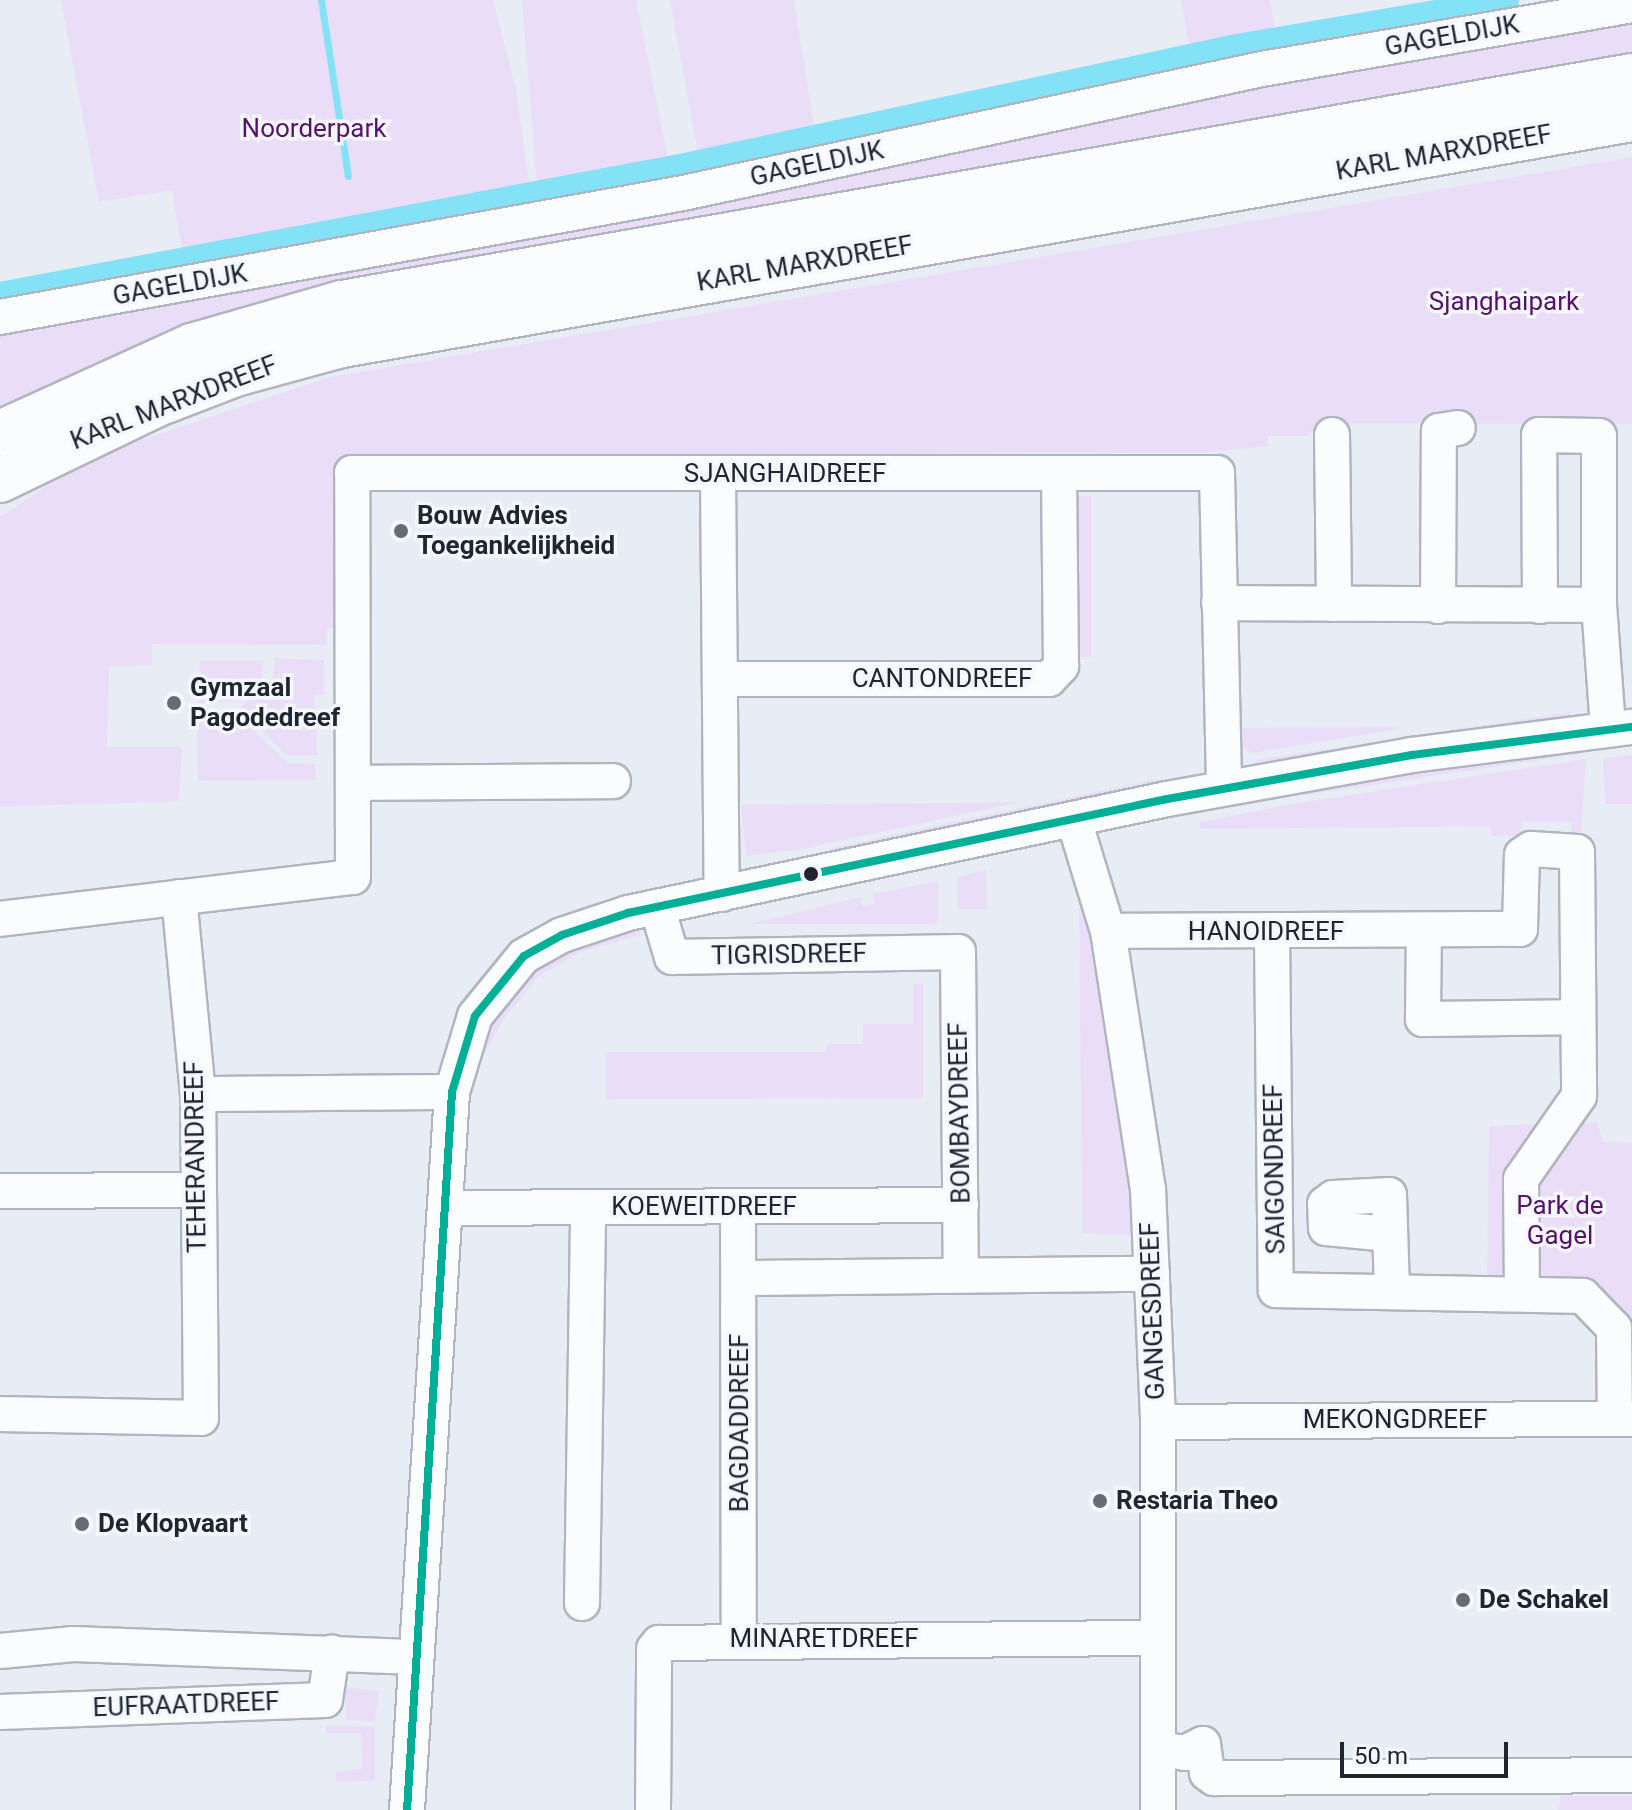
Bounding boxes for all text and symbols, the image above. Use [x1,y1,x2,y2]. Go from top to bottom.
street label: GAGELDIJK [1382,9,1522,63]
park label: Noorderpark [242,113,386,145]
street label: KARL MARXDREEF [1333,119,1555,187]
street label: GAGELDIJK [747,135,887,193]
street label: KARL MARXDREEF [694,230,916,298]
street label: GAGELDIJK [110,258,250,312]
park label: Sjanghaipark [1429,286,1579,318]
street label: KARL MARXDREEF [66,349,282,457]
street label: SJANGHAIDREEF [684,458,886,490]
place label: Bouw Advies Toegankelijkheid [417,500,615,562]
marker: Bouw Advies Toegankelijkheid [392,522,410,540]
street label: CANTONDREEF [852,663,1032,695]
place label: Gymzaal Pagodedreef [190,672,340,734]
marker: Gymzaal Pagodedreef [165,694,183,712]
unlabelled marker [803,866,819,882]
street label: HANOIDREEF [1188,916,1344,948]
street label: TIGRISDREEF [711,938,867,972]
street label: BOMBAYDREEF [943,1022,977,1204]
street label: TEHERANDREEF [179,1061,213,1253]
street label: SAIGONDREEF [1258,1083,1292,1255]
park label: Park de Gagel [1516,1190,1604,1252]
street label: KOEWEITDREEF [611,1191,797,1223]
street label: GANGESDREEF [1134,1221,1172,1401]
street label: BAGDADDREEF [724,1334,756,1512]
street label: MEKONGDREEF [1303,1404,1487,1436]
place label: Restaria Theo [1116,1485,1279,1517]
marker: Restaria Theo [1091,1492,1109,1510]
place label: De Klopvaart [98,1508,248,1540]
marker: De Klopvaart [73,1515,91,1533]
place label: De Schakel [1479,1584,1609,1616]
marker: De Schakel [1454,1591,1472,1609]
street label: MINARETDREEF [729,1623,919,1655]
street label: EUFRAATDREEF [92,1686,280,1724]
scale bar [1344,1726,1512,1776]
text: 50 m [1354,1742,1408,1770]

